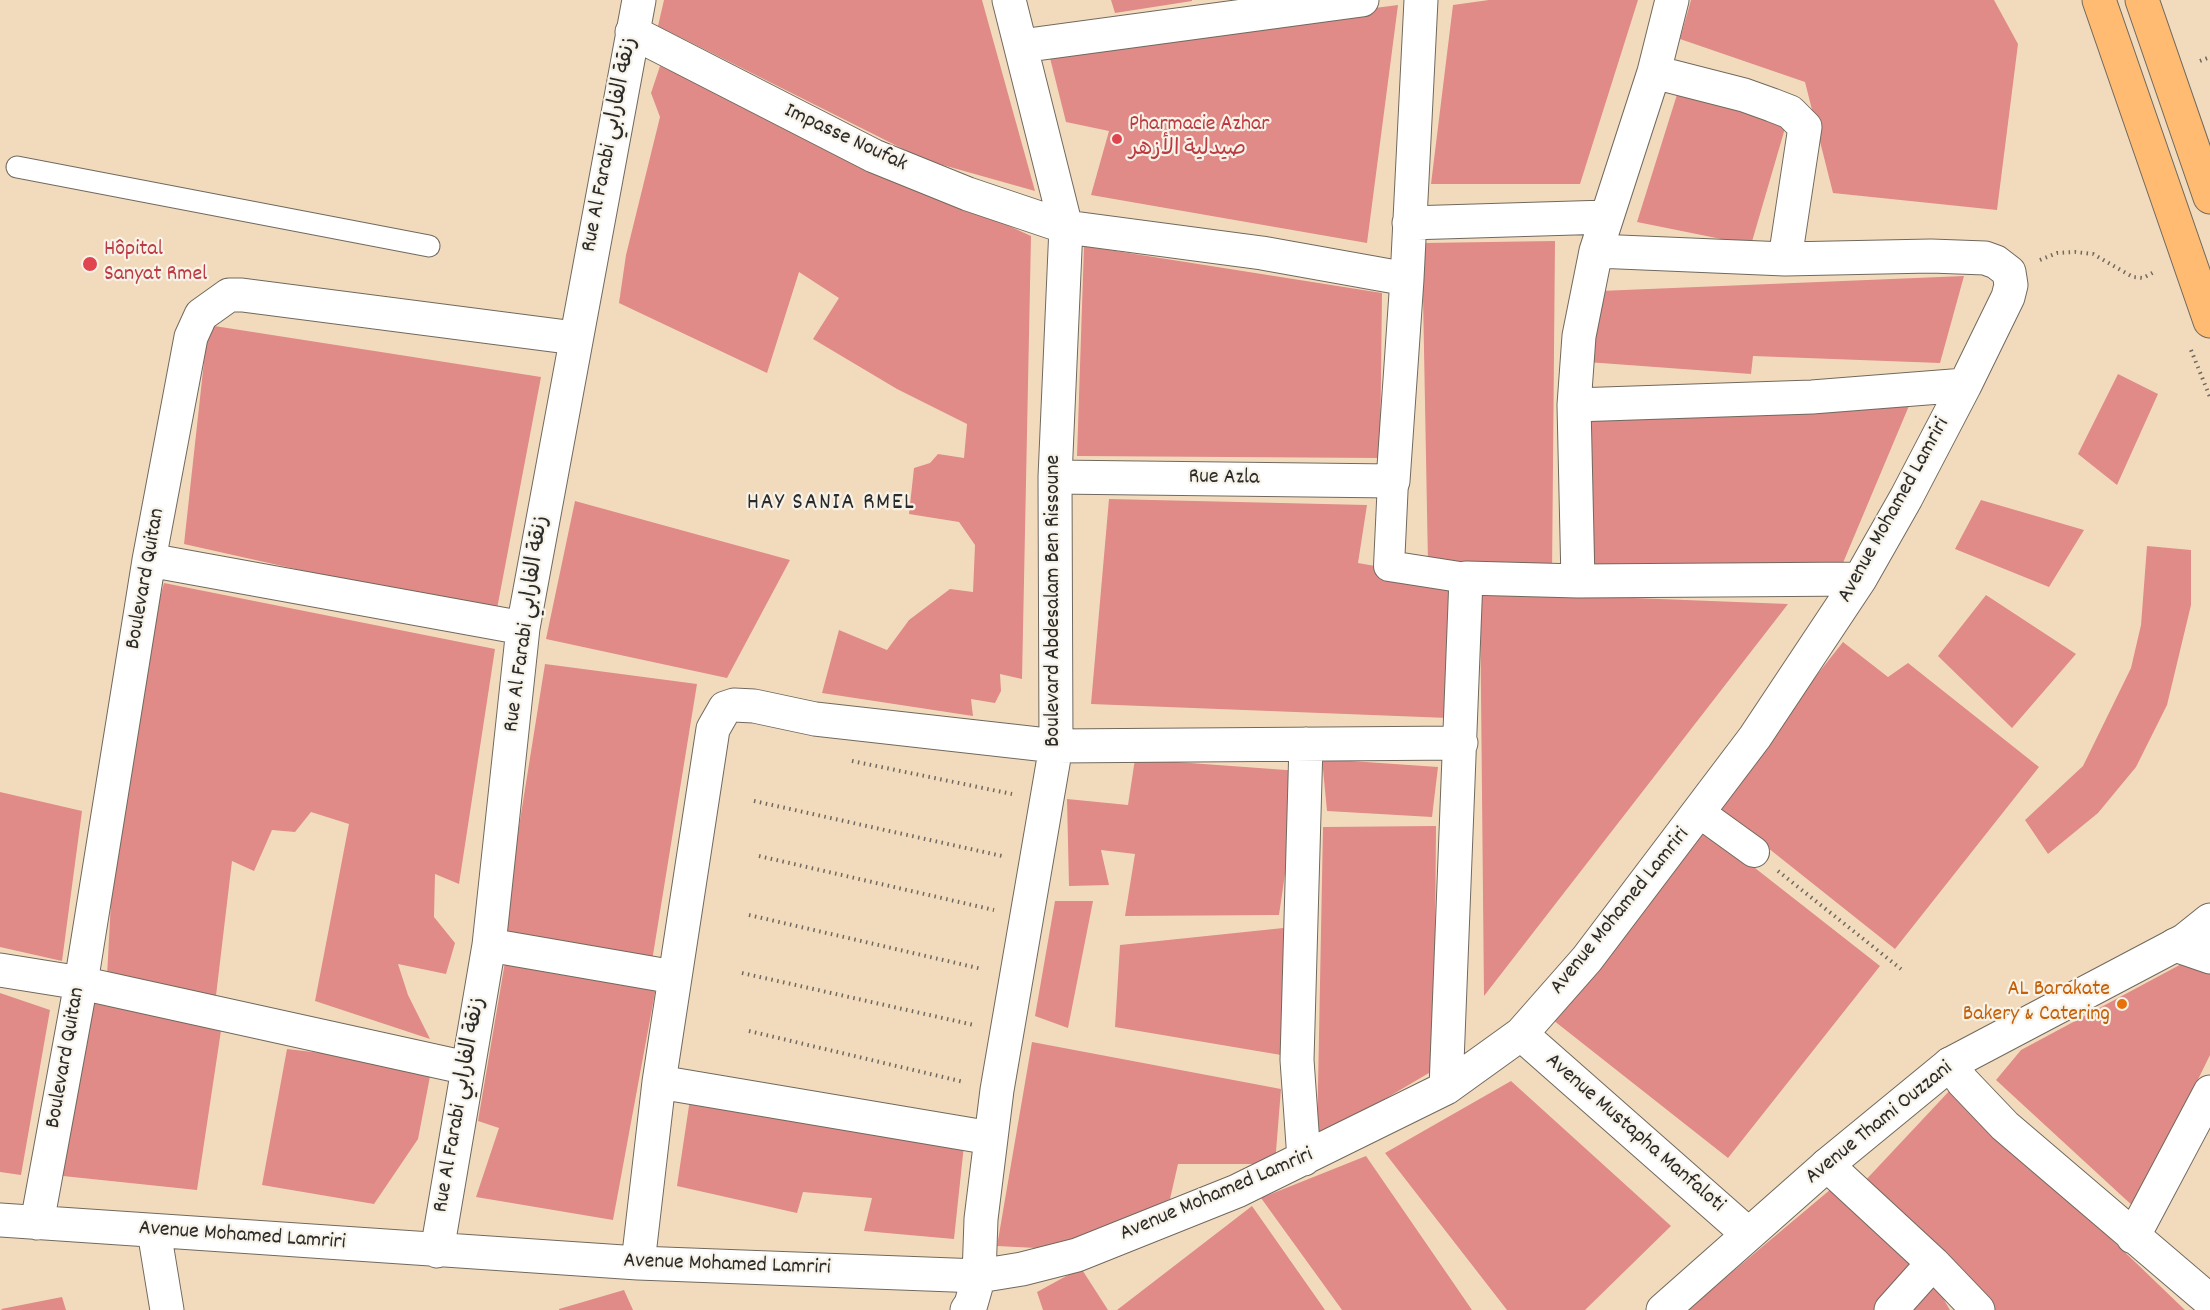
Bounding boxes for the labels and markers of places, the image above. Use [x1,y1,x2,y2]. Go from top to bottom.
place label: Pharmacie Azhar صيدلية الأزهر [1129,113,1269,164]
marker: Pharmacie Azhar صيدلية الأزهر [1110,132,1124,146]
place label: Hôpital Sanyat Rmel [104,238,207,290]
marker: Hôpital Sanyat Rmel [81,255,99,273]
place label: AL Barakate Bakery & Catering [1963,978,2110,1030]
marker: AL Barakate Bakery & Catering [2115,997,2129,1011]

